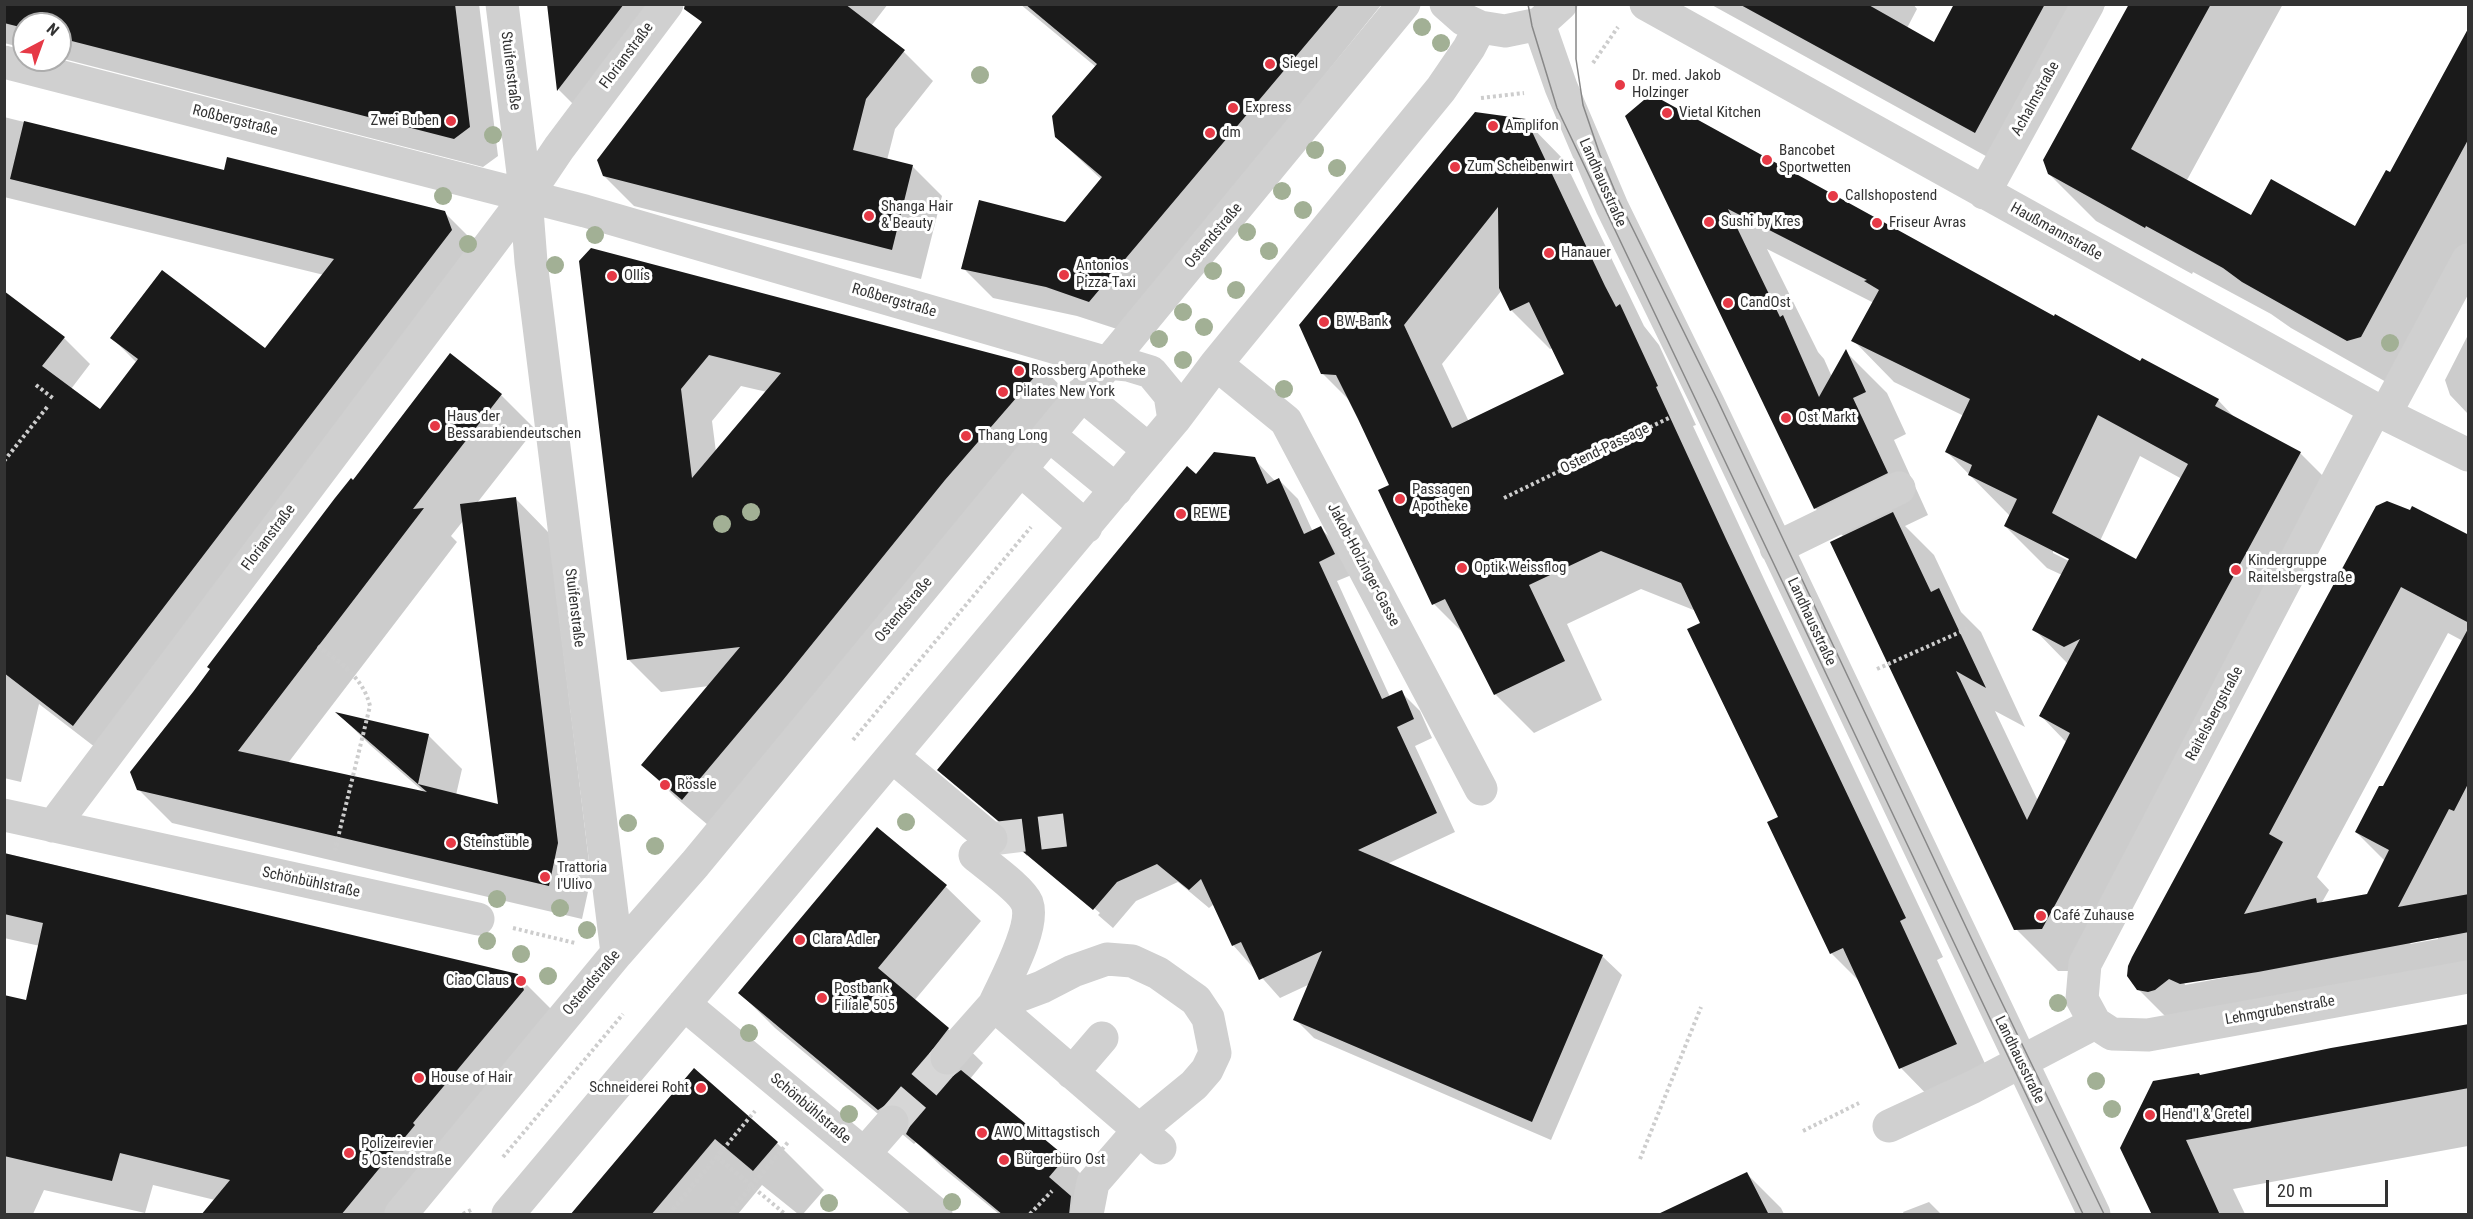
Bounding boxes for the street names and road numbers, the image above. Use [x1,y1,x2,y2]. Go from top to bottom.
street label: Florianstraße [596,19,658,93]
street label: Stuifenstraße [496,31,524,111]
street label: Achalmstraße [2008,59,2064,139]
street label: Roßbergstraße [191,102,279,140]
street label: Landhausstraße [1574,136,1630,230]
street label: Haußmannstraße [2007,199,2105,265]
street label: Ostendstraße [1182,200,1246,272]
street label: Roßbergstraße [850,280,938,322]
street label: Ostend-Passage [1558,420,1652,478]
street label: Jakob-Holzinger-Gasse [1323,500,1403,630]
street label: Florianstraße [238,501,300,575]
street label: Stuifenstraße [560,568,588,648]
street label: Ostendstraße [872,574,936,646]
street label: Landhausstraße [1783,575,1839,669]
street label: Raitelsbergstraße [2183,664,2247,764]
street label: Schönbühlstraße [260,864,362,902]
street label: Ostendstraße [560,947,624,1019]
street label: Lehmgrubenstraße [2224,992,2336,1030]
street label: Landhausstraße [1990,1013,2048,1107]
street label: Schönbühlstraße [766,1070,854,1148]

